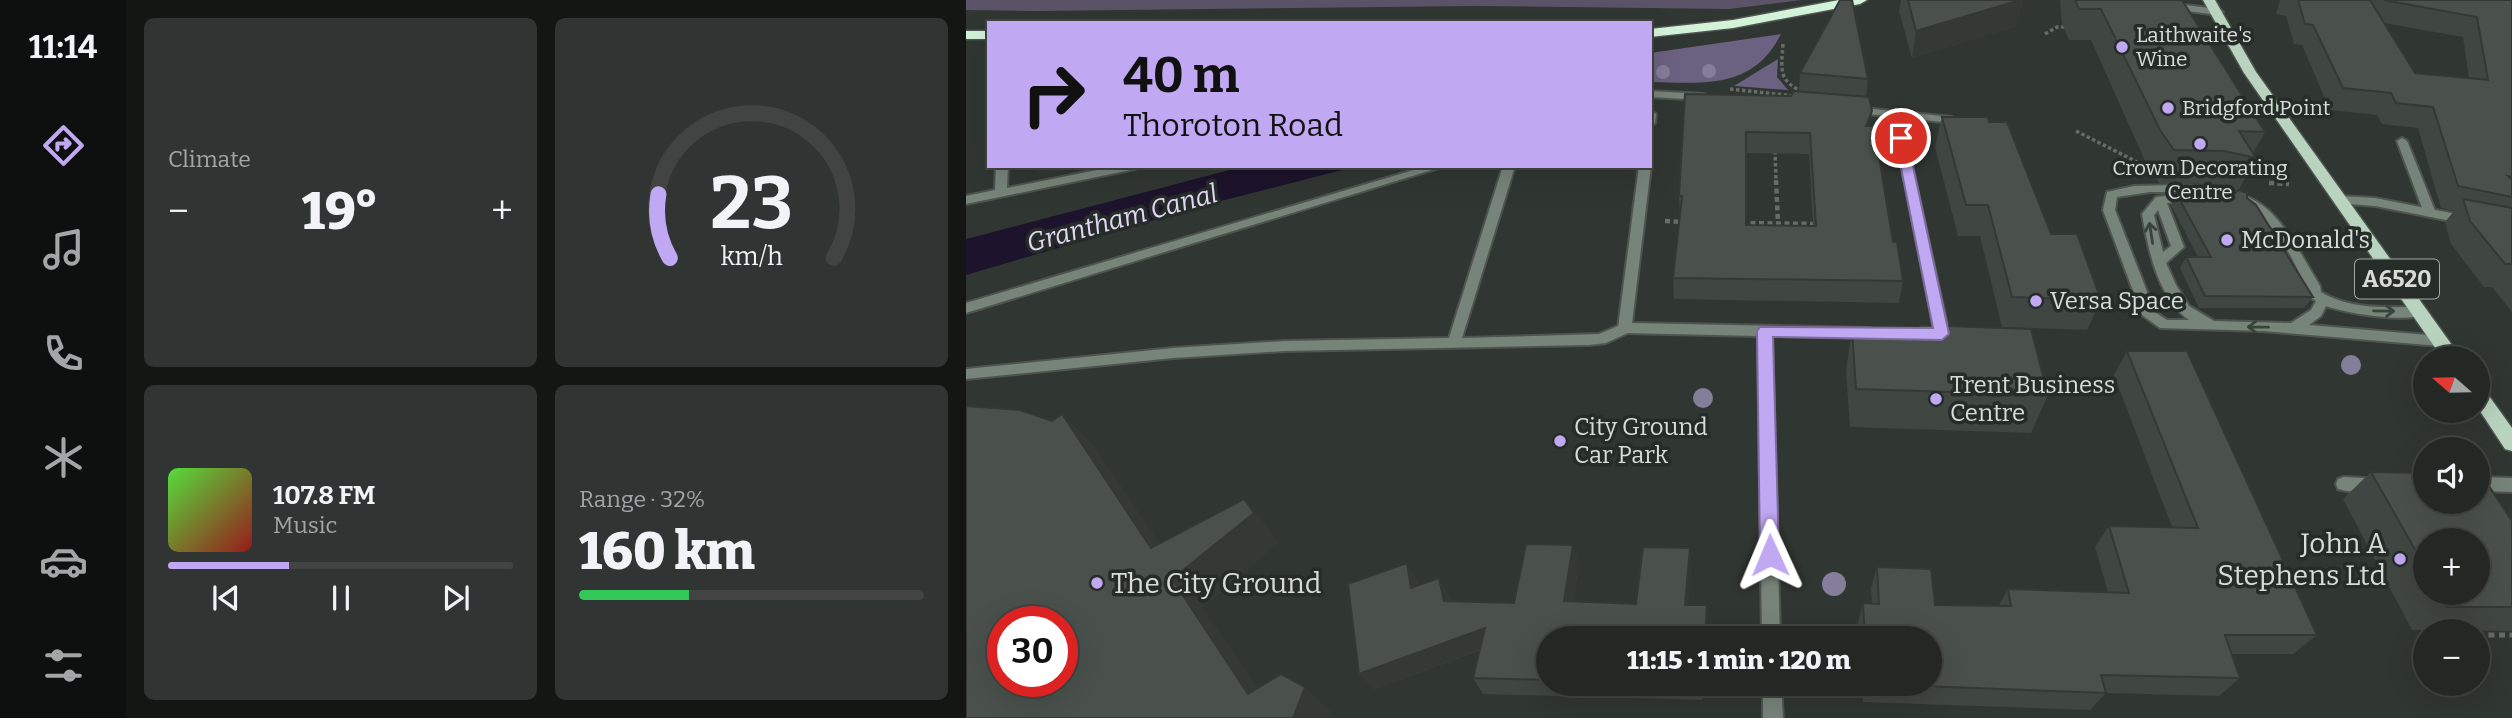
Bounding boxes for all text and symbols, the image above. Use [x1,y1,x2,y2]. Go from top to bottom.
place label: Laithwaite's Wine [2136,22,2252,72]
text: 11:14 [29,28,97,66]
marker: Laithwaite's Wine [2114,39,2130,55]
text: 40 m [1123,46,1240,105]
icon: right [1008,49,1099,140]
place label: Bridgford Point [2182,95,2331,121]
marker: Bridgford Point [2160,100,2176,116]
text: Thoroton Road [1123,106,1343,144]
pin [1871,108,1931,168]
icon: arrive [1882,119,1920,157]
icon: directions [39,121,88,170]
marker: Crown Decorating Centre [2192,136,2208,152]
text: Climate [168,145,251,173]
place label: Crown Decorating Centre [2112,155,2288,205]
text: 23 [710,161,793,248]
water label: Grantham Canal [1023,178,1221,259]
text: 19° [302,180,378,243]
text: − [168,188,189,234]
text: + [491,188,513,234]
one-way arrow [2144,222,2157,245]
icon: music [39,225,88,274]
place label: McDonald's [2241,226,2370,254]
marker: McDonald's [2219,232,2235,248]
text: km/h [721,242,783,272]
road number: A6520 [2355,260,2439,298]
place label: Versa Space [2050,287,2184,315]
marker: Versa Space [2028,293,2044,309]
one-way arrow [2372,304,2395,318]
one-way arrow [2247,320,2270,333]
icon: phone [39,329,88,378]
north arrow [2413,346,2490,424]
map controls [2413,346,2490,696]
place label: Trent Business Centre [1950,371,2115,427]
marker: Trent Business Centre [1928,391,1944,407]
place label: City Ground Car Park [1574,413,1708,469]
icon: climate [39,433,88,482]
marker: City Ground Car Park [1552,433,1568,449]
button: sound [2413,437,2490,514]
text: 107.8 FM [273,480,375,511]
text: Range · 32% [579,485,705,513]
text: Music [273,511,337,539]
position arrow [1733,518,1807,592]
text: 160 km [579,520,755,583]
place label: John A Stephens Ltd [2217,527,2386,592]
button: + [2413,528,2490,605]
icon: car [39,537,88,586]
marker: John A Stephens Ltd [2392,551,2408,567]
place label: The City Ground [1111,567,1321,600]
marker: The City Ground [1089,575,1105,591]
icon: previous [207,579,245,617]
icon: pause [322,579,360,617]
icon: next [437,579,475,617]
speed limit sign: 30 [987,606,1078,697]
button: − [2413,619,2490,696]
icon: filters [39,641,88,690]
text: 11:15 · 1 min · 120 m [1627,645,1851,676]

